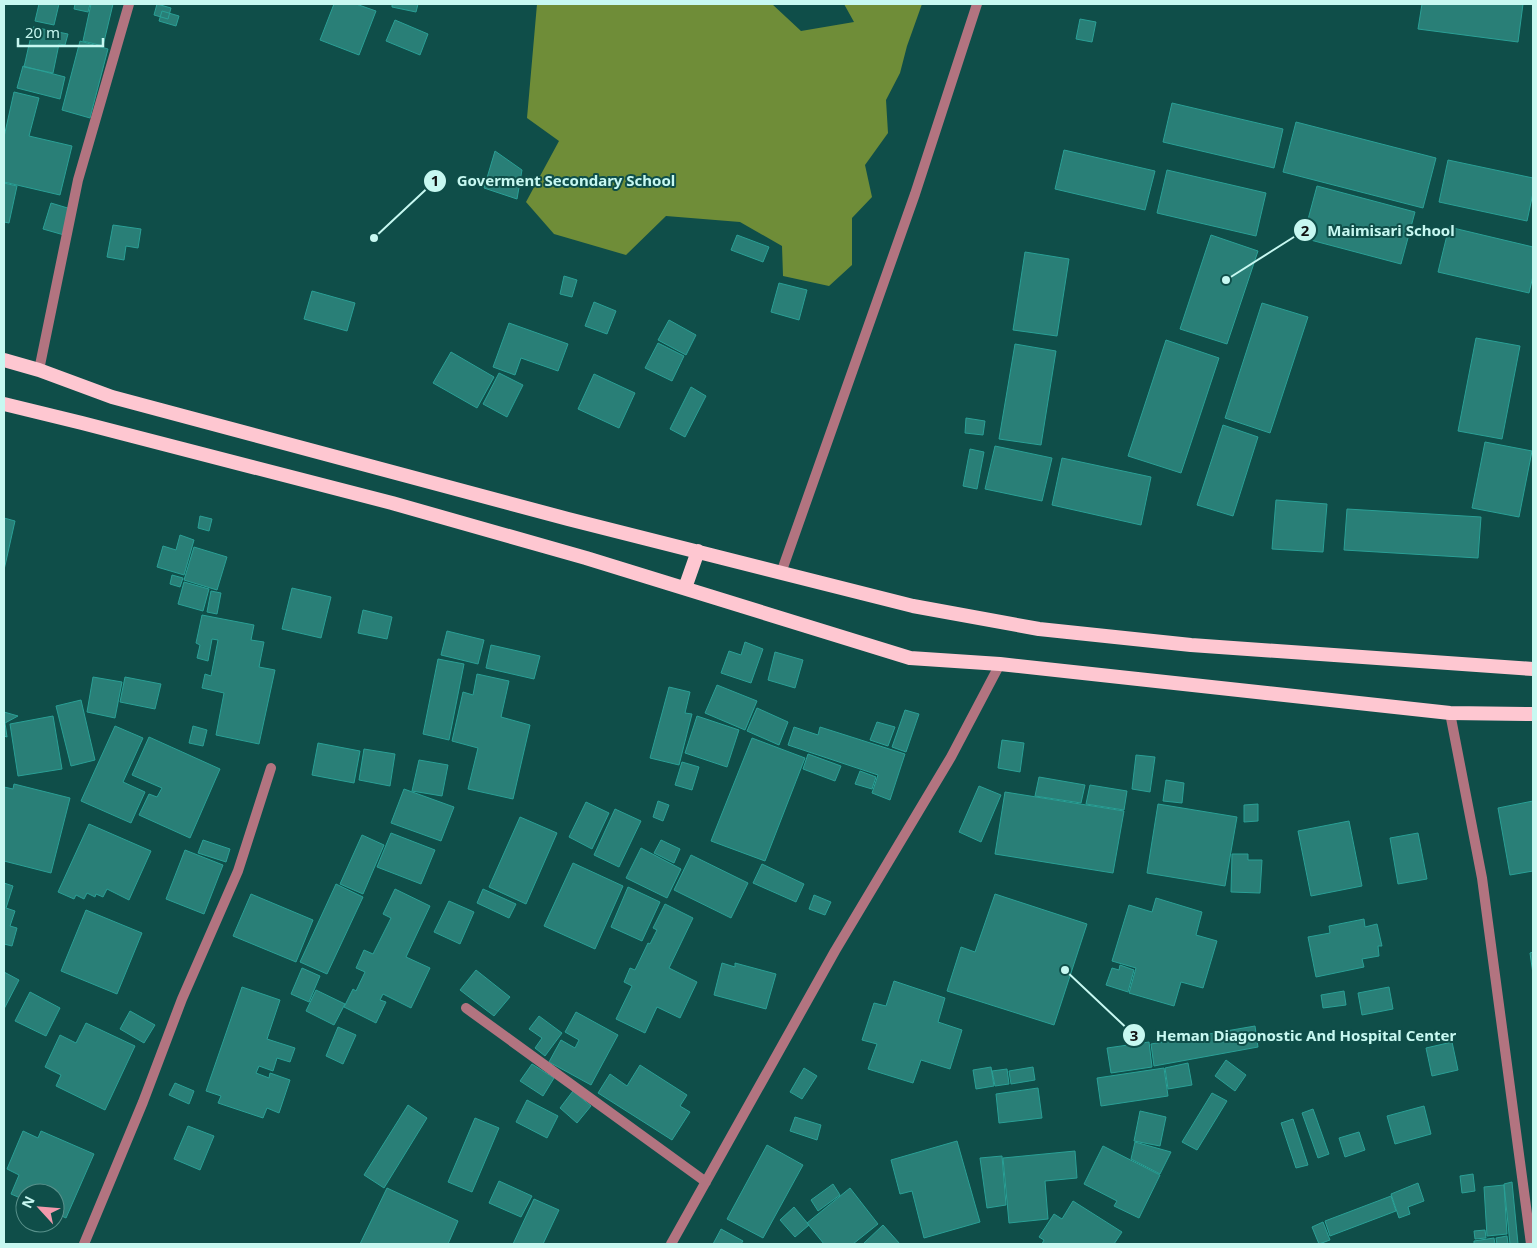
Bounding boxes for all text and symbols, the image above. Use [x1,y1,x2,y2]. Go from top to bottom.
scale bar [18,15,102,47]
text: 20 m [25,22,60,42]
callout: Goverment Secondary School [422,166,686,196]
text: 1 [431,170,439,190]
text: Goverment Secondary School [457,170,675,190]
callout: Maimisari School [1292,215,1464,245]
text: 2 [1301,220,1310,240]
text: Maimisari School [1327,220,1455,240]
callout: Heman Diagonostic And Hospital Center [1121,1020,1467,1050]
text: 3 [1130,1025,1138,1045]
text: Heman Diagonostic And Hospital Center [1156,1025,1457,1045]
north arrow [15,1183,65,1233]
text: N [17,1193,39,1211]

